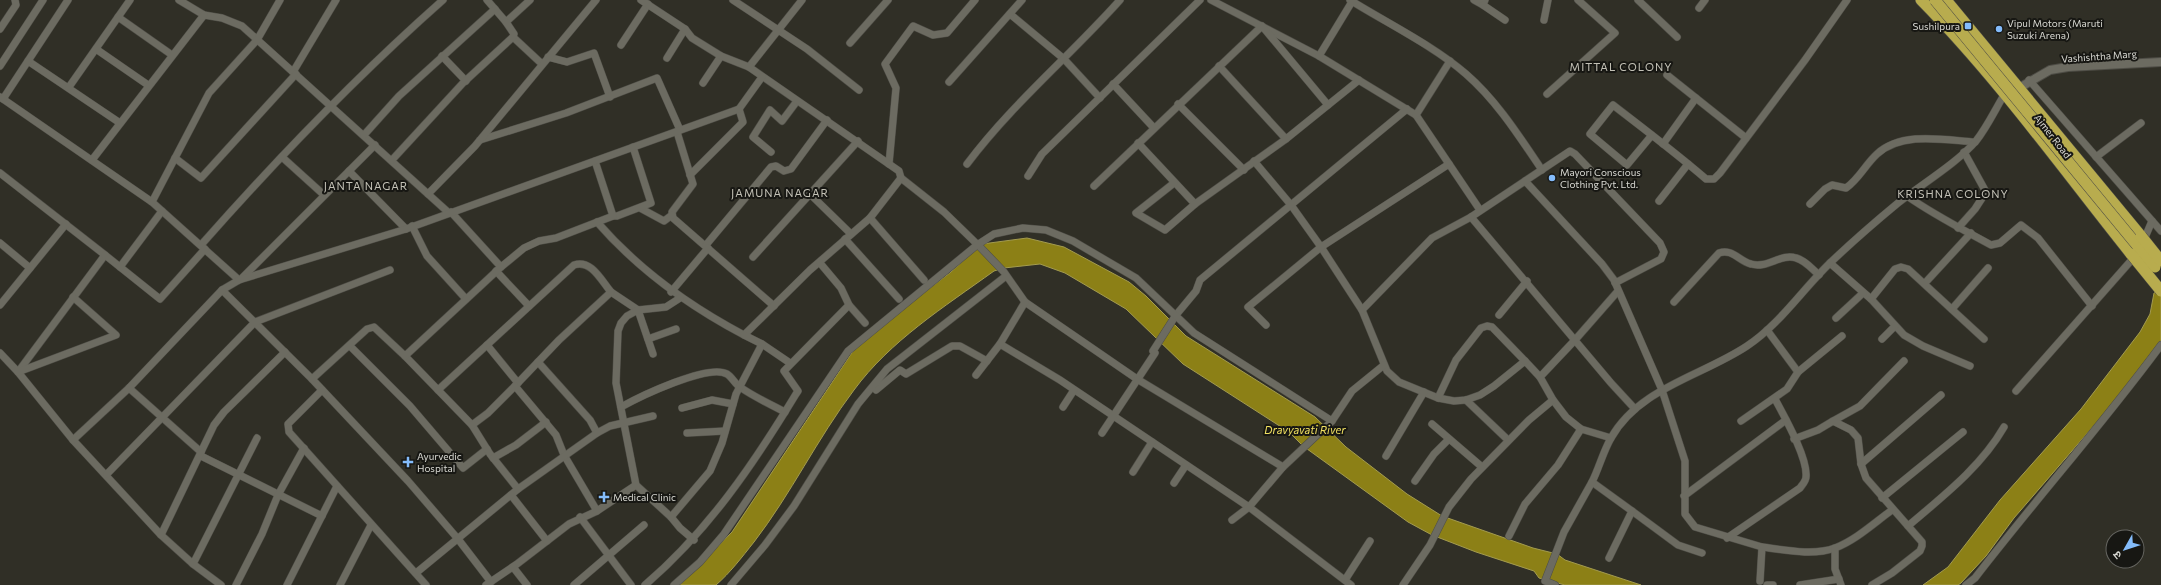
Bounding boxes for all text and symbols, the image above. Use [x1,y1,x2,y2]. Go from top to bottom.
place label: Vipul Motors (Maruti Suzuki Arena) [2007,17,2103,41]
place label: Sushilpura [1913,20,1960,32]
marker: Sushilpura [1963,21,1973,31]
marker: Vipul Motors (Maruti Suzuki Arena) [1994,24,2004,34]
street label: Vashishtha Marg [2061,47,2138,65]
district label: MITTAL COLONY [1570,60,1672,73]
street label: Ajmer Road [2032,112,2074,161]
place label: Mayori Conscious Clothing Pvt. Ltd. [1560,166,1641,190]
marker: Mayori Conscious Clothing Pvt. Ltd. [1547,173,1557,183]
district label: JANTA NAGAR [324,179,408,193]
district label: JAMUNA NAGAR [731,186,829,200]
district label: KRISHNA COLONY [1897,187,2009,200]
water label: Dravyavati River [1264,423,1346,436]
place label: Ayurvedic Hospital [417,450,462,474]
marker: Ayurvedic Hospital [402,456,414,468]
marker: Medical Clinic [598,491,610,503]
place label: Medical Clinic [613,491,676,503]
north arrow [2105,529,2145,569]
text: उ [2109,549,2124,562]

